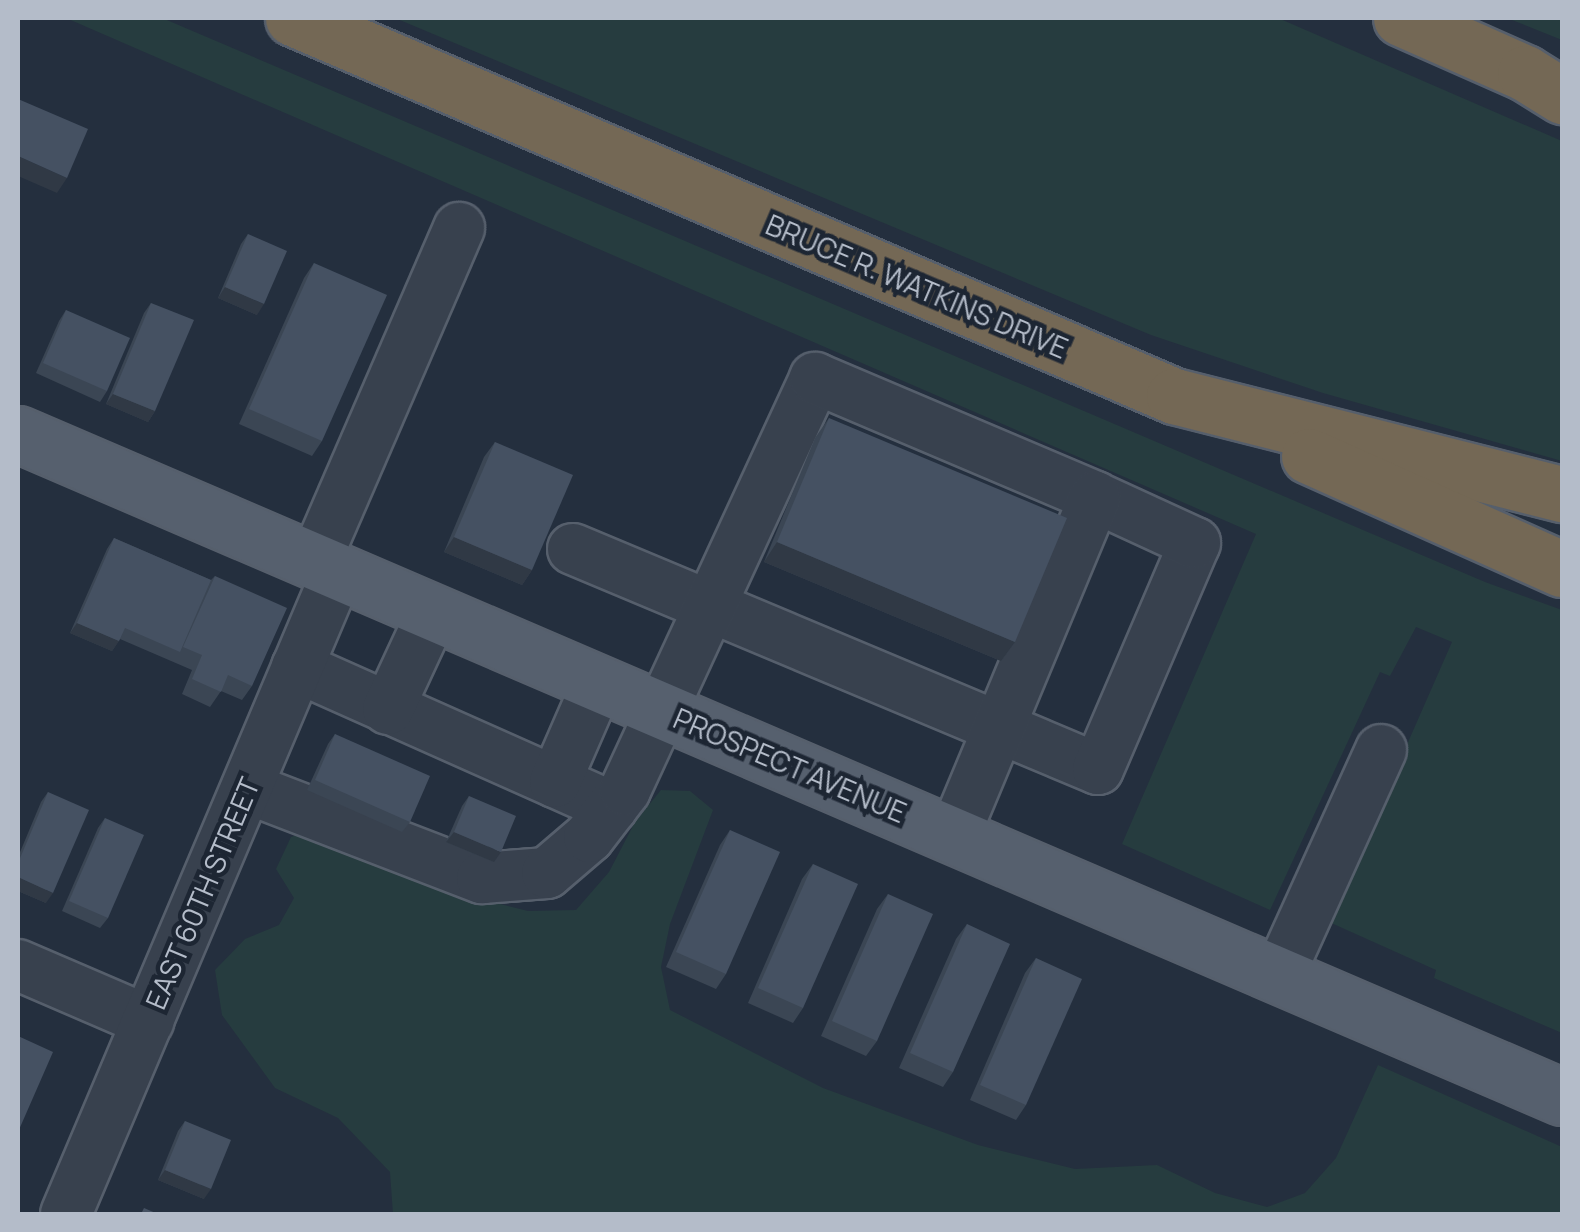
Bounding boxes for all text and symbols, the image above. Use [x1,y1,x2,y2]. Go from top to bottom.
street label: BRUCE R. WATKINS DRIVE [761,207,1073,365]
street label: PROSPECT AVENUE [668,701,912,829]
street label: EAST 60TH STREET [138,772,266,1014]

